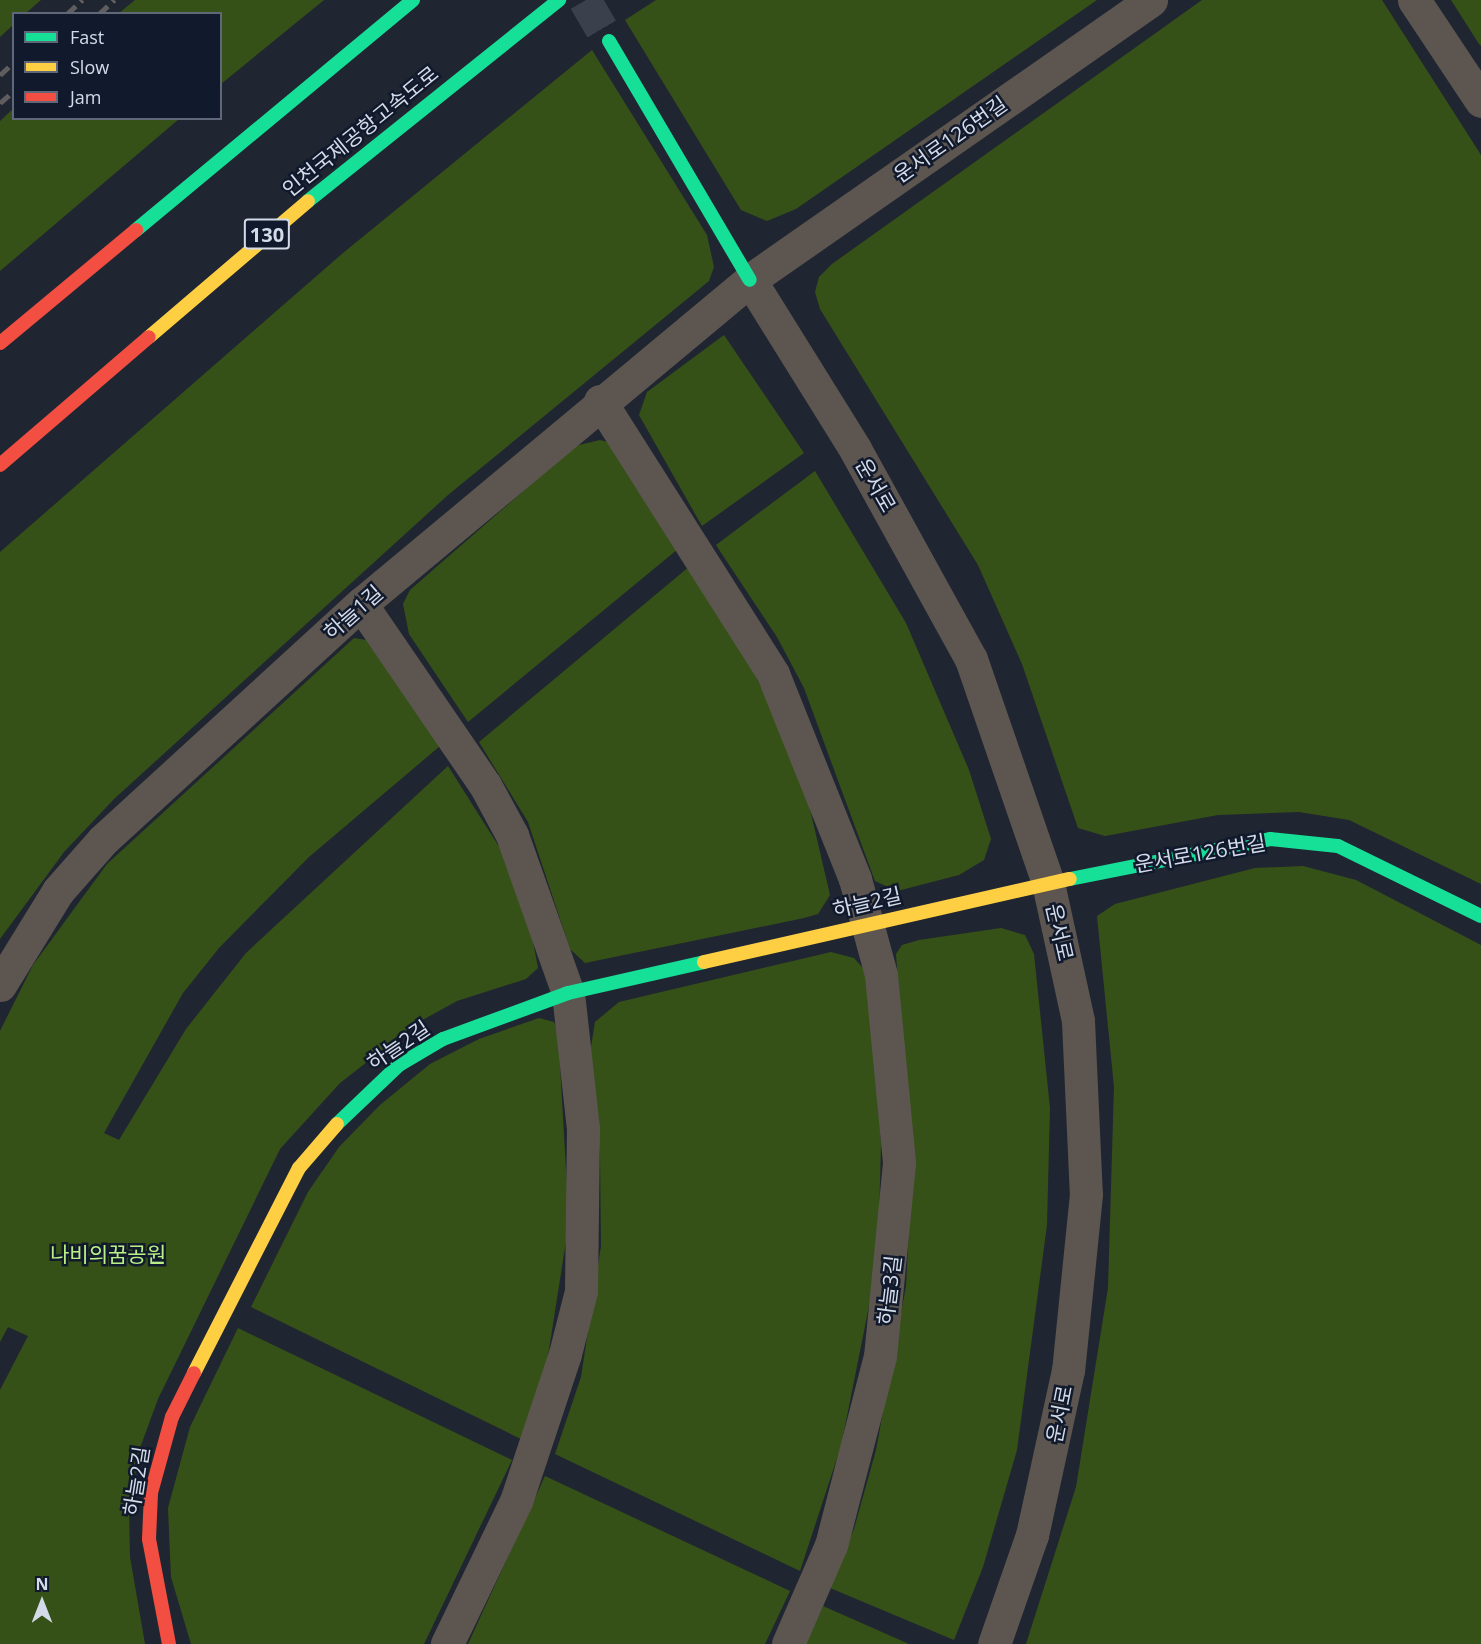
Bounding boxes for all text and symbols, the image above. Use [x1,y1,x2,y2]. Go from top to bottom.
legend [12,12,222,120]
text: Fast [70,25,104,49]
text: Slow [70,55,109,79]
street label: 인천국제공항고속도로 [277,60,443,202]
text: Jam [70,85,102,109]
street label: 운서로126번길 [888,91,1012,187]
road number: 130 [243,217,291,251]
street label: 운서로 [851,454,901,516]
street label: 하늘1길 [318,580,388,644]
street label: 운서로126번길 [1133,829,1267,877]
street label: 하늘2길 [830,882,904,922]
street label: 운서로 [1041,901,1079,963]
street label: 하늘2길 [362,1015,434,1075]
park label: 나비의꿈공원 [50,1241,166,1267]
street label: 하늘3길 [872,1254,906,1326]
street label: 운서로 [1041,1383,1077,1445]
street label: 하늘2길 [118,1444,154,1518]
north arrow [12,1572,72,1632]
text: N [35,1573,49,1595]

